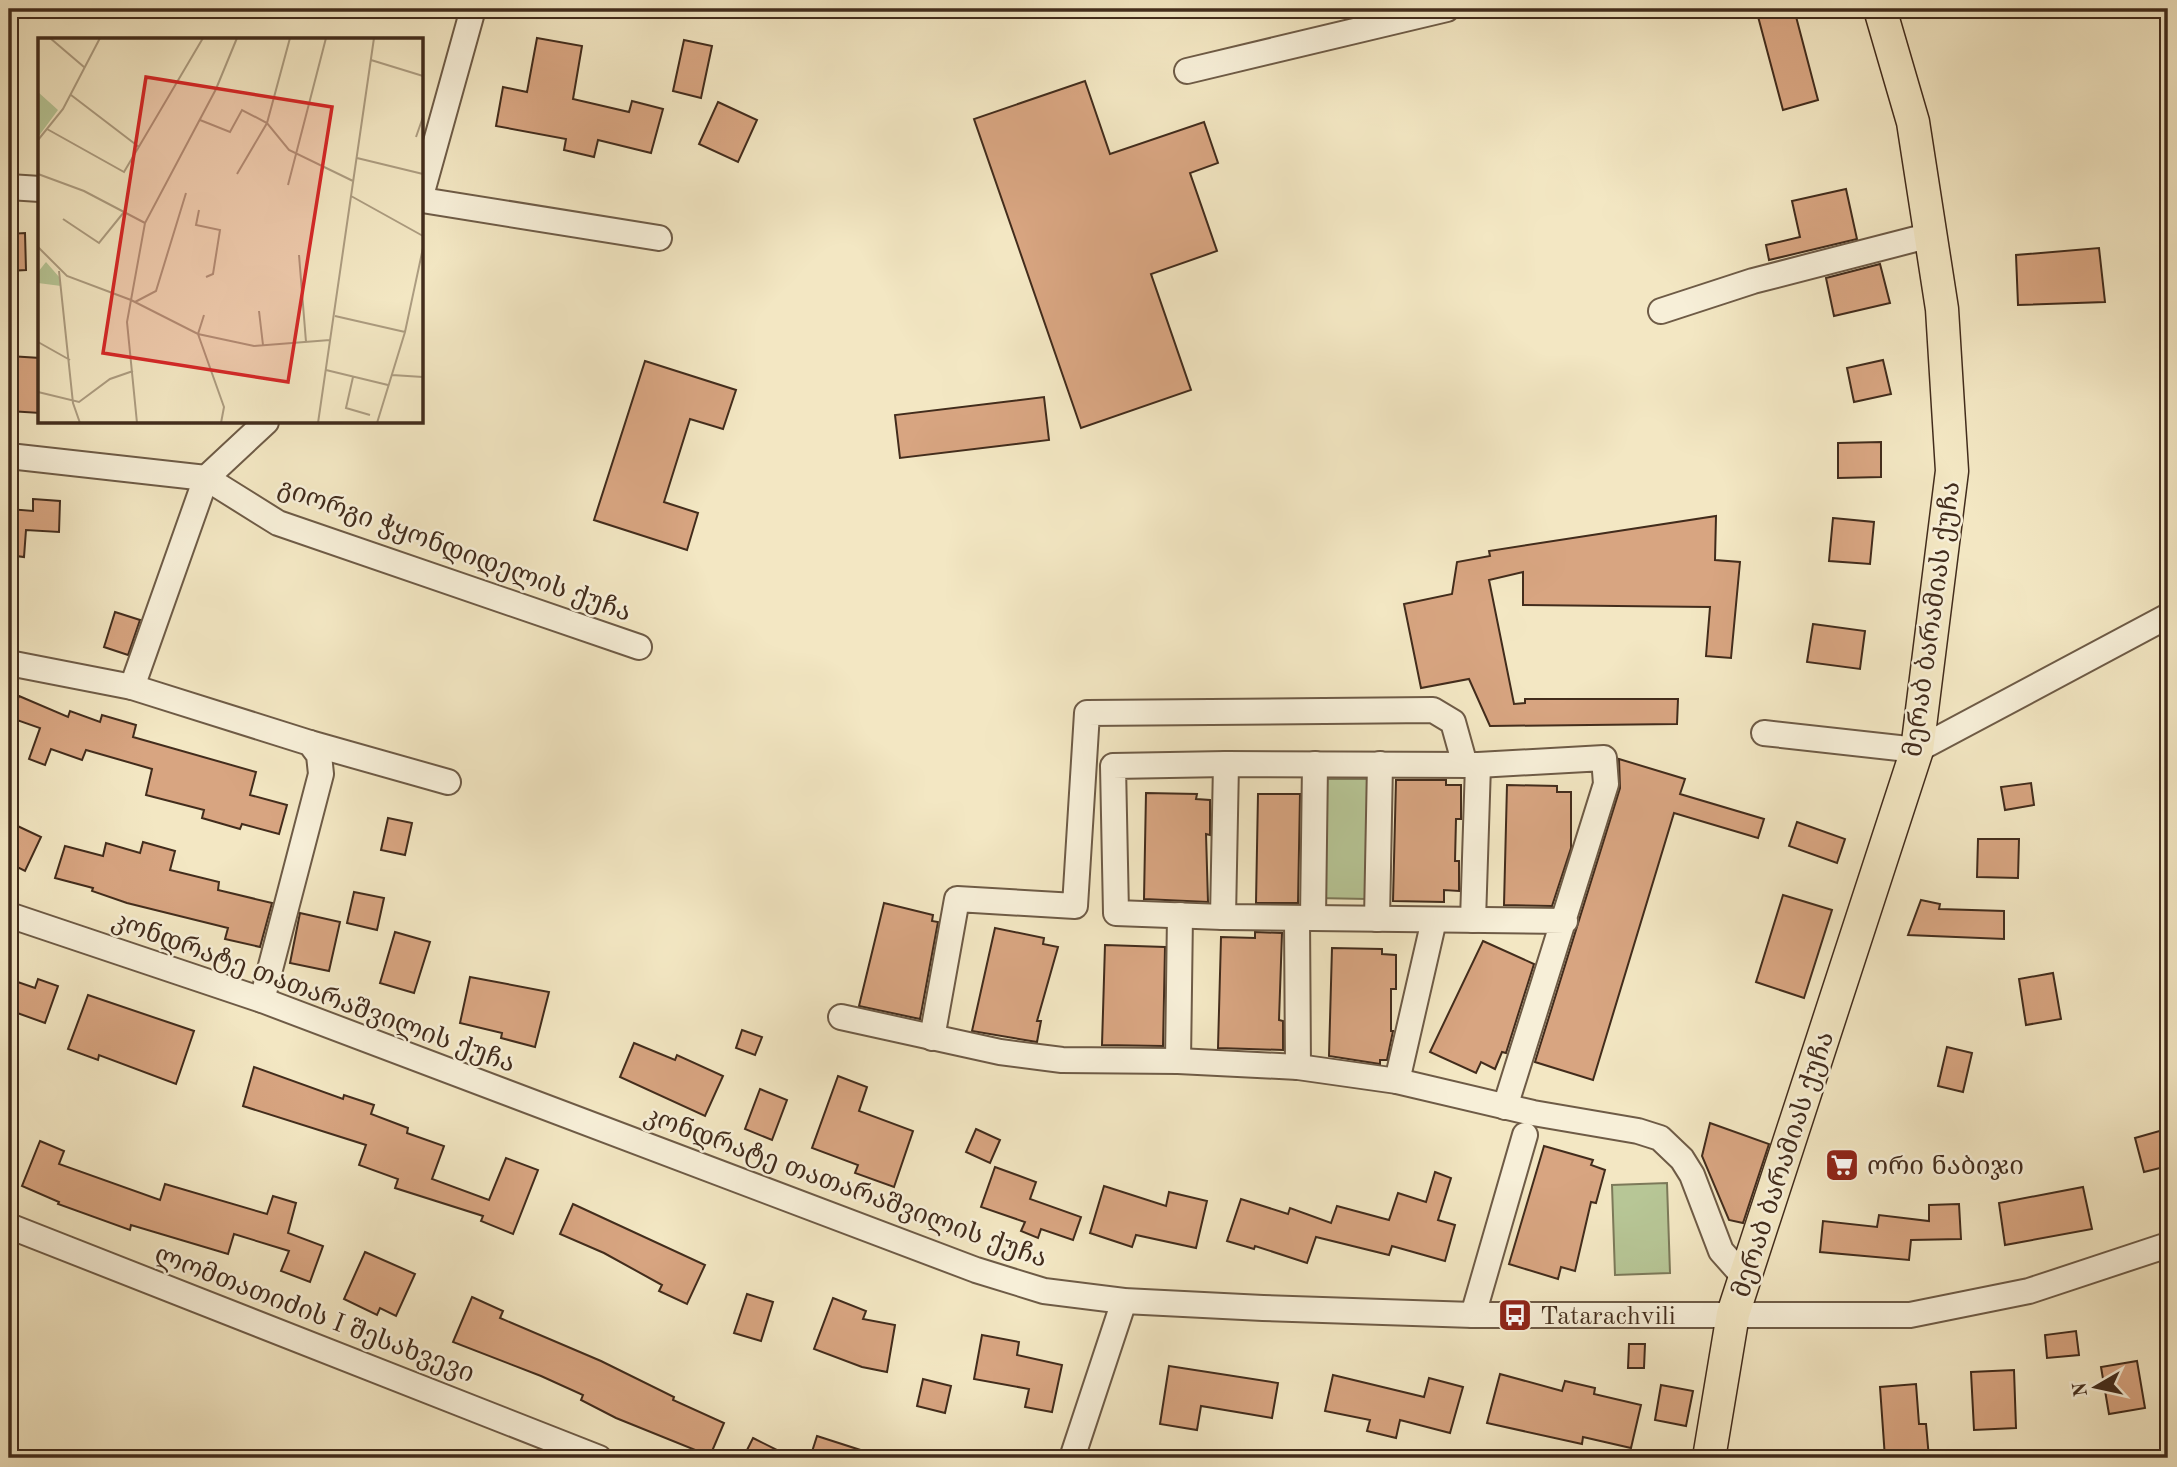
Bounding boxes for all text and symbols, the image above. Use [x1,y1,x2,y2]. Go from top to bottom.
inset map [38,38,424,424]
street label: გიორგი ჭყონდიდელის ქუჩა [274,475,634,627]
street label: მერაბ ბარამიას ქუჩა [1901,480,1965,759]
street label: კონდრატე თათარაშვილის ქუჩა [109,908,518,1078]
street label: მერაბ ბარამიას ქუჩა [1729,1029,1839,1301]
street label: კონდრატე თათარაშვილის ქუჩა [641,1103,1050,1273]
supermarket icon: ორი ნაბიჯი [1823,1146,1861,1184]
place label: ორი ნაბიჯი [1867,1154,2024,1180]
street label: ლომთათიძის I შესახვევი [151,1242,478,1388]
bus stop icon: Tatarachvili [1496,1296,1534,1334]
place label: Tatarachvili [1540,1304,1676,1330]
north arrow [2062,1352,2132,1422]
text: N [2071,1380,2092,1398]

